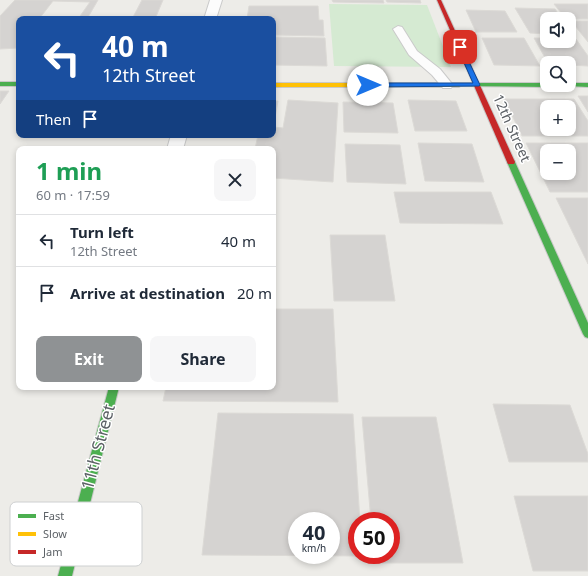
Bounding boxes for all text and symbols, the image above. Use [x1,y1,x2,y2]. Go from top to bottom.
map controls [540,12,576,180]
button: sound [540,12,576,48]
text: 40 m [102,27,169,65]
pin [443,30,477,64]
icon: left [36,32,88,84]
icon: arrive [449,36,471,58]
button: search [540,56,576,92]
text: 12th Street [102,63,195,87]
position arrow [347,64,389,106]
street label: 12th Street [489,91,536,165]
button: + [540,100,576,136]
icon: arrive [79,108,101,130]
text: Then [36,109,71,129]
button: − [540,144,576,180]
text: 1 min [36,154,102,187]
button: close [214,159,256,201]
text: 60 m · 17:59 [36,186,110,204]
text: Turn left [70,222,134,242]
icon: left [36,230,58,252]
text: 40 m [221,231,256,251]
text: 12th Street [70,242,137,260]
icon: arrive [36,282,58,304]
text: Arrive at destination [70,283,225,303]
text: 20 m [237,283,272,303]
button: Exit [36,336,142,382]
button: Share [150,336,256,382]
street label: 11th Street [75,401,120,492]
legend [10,502,142,566]
text: Fast [43,508,64,523]
speed limit sign: 50 [348,512,400,564]
text: 40 [303,519,325,546]
text: Slow [43,526,67,541]
text: km/h [302,541,326,555]
text: Jam [42,544,62,559]

